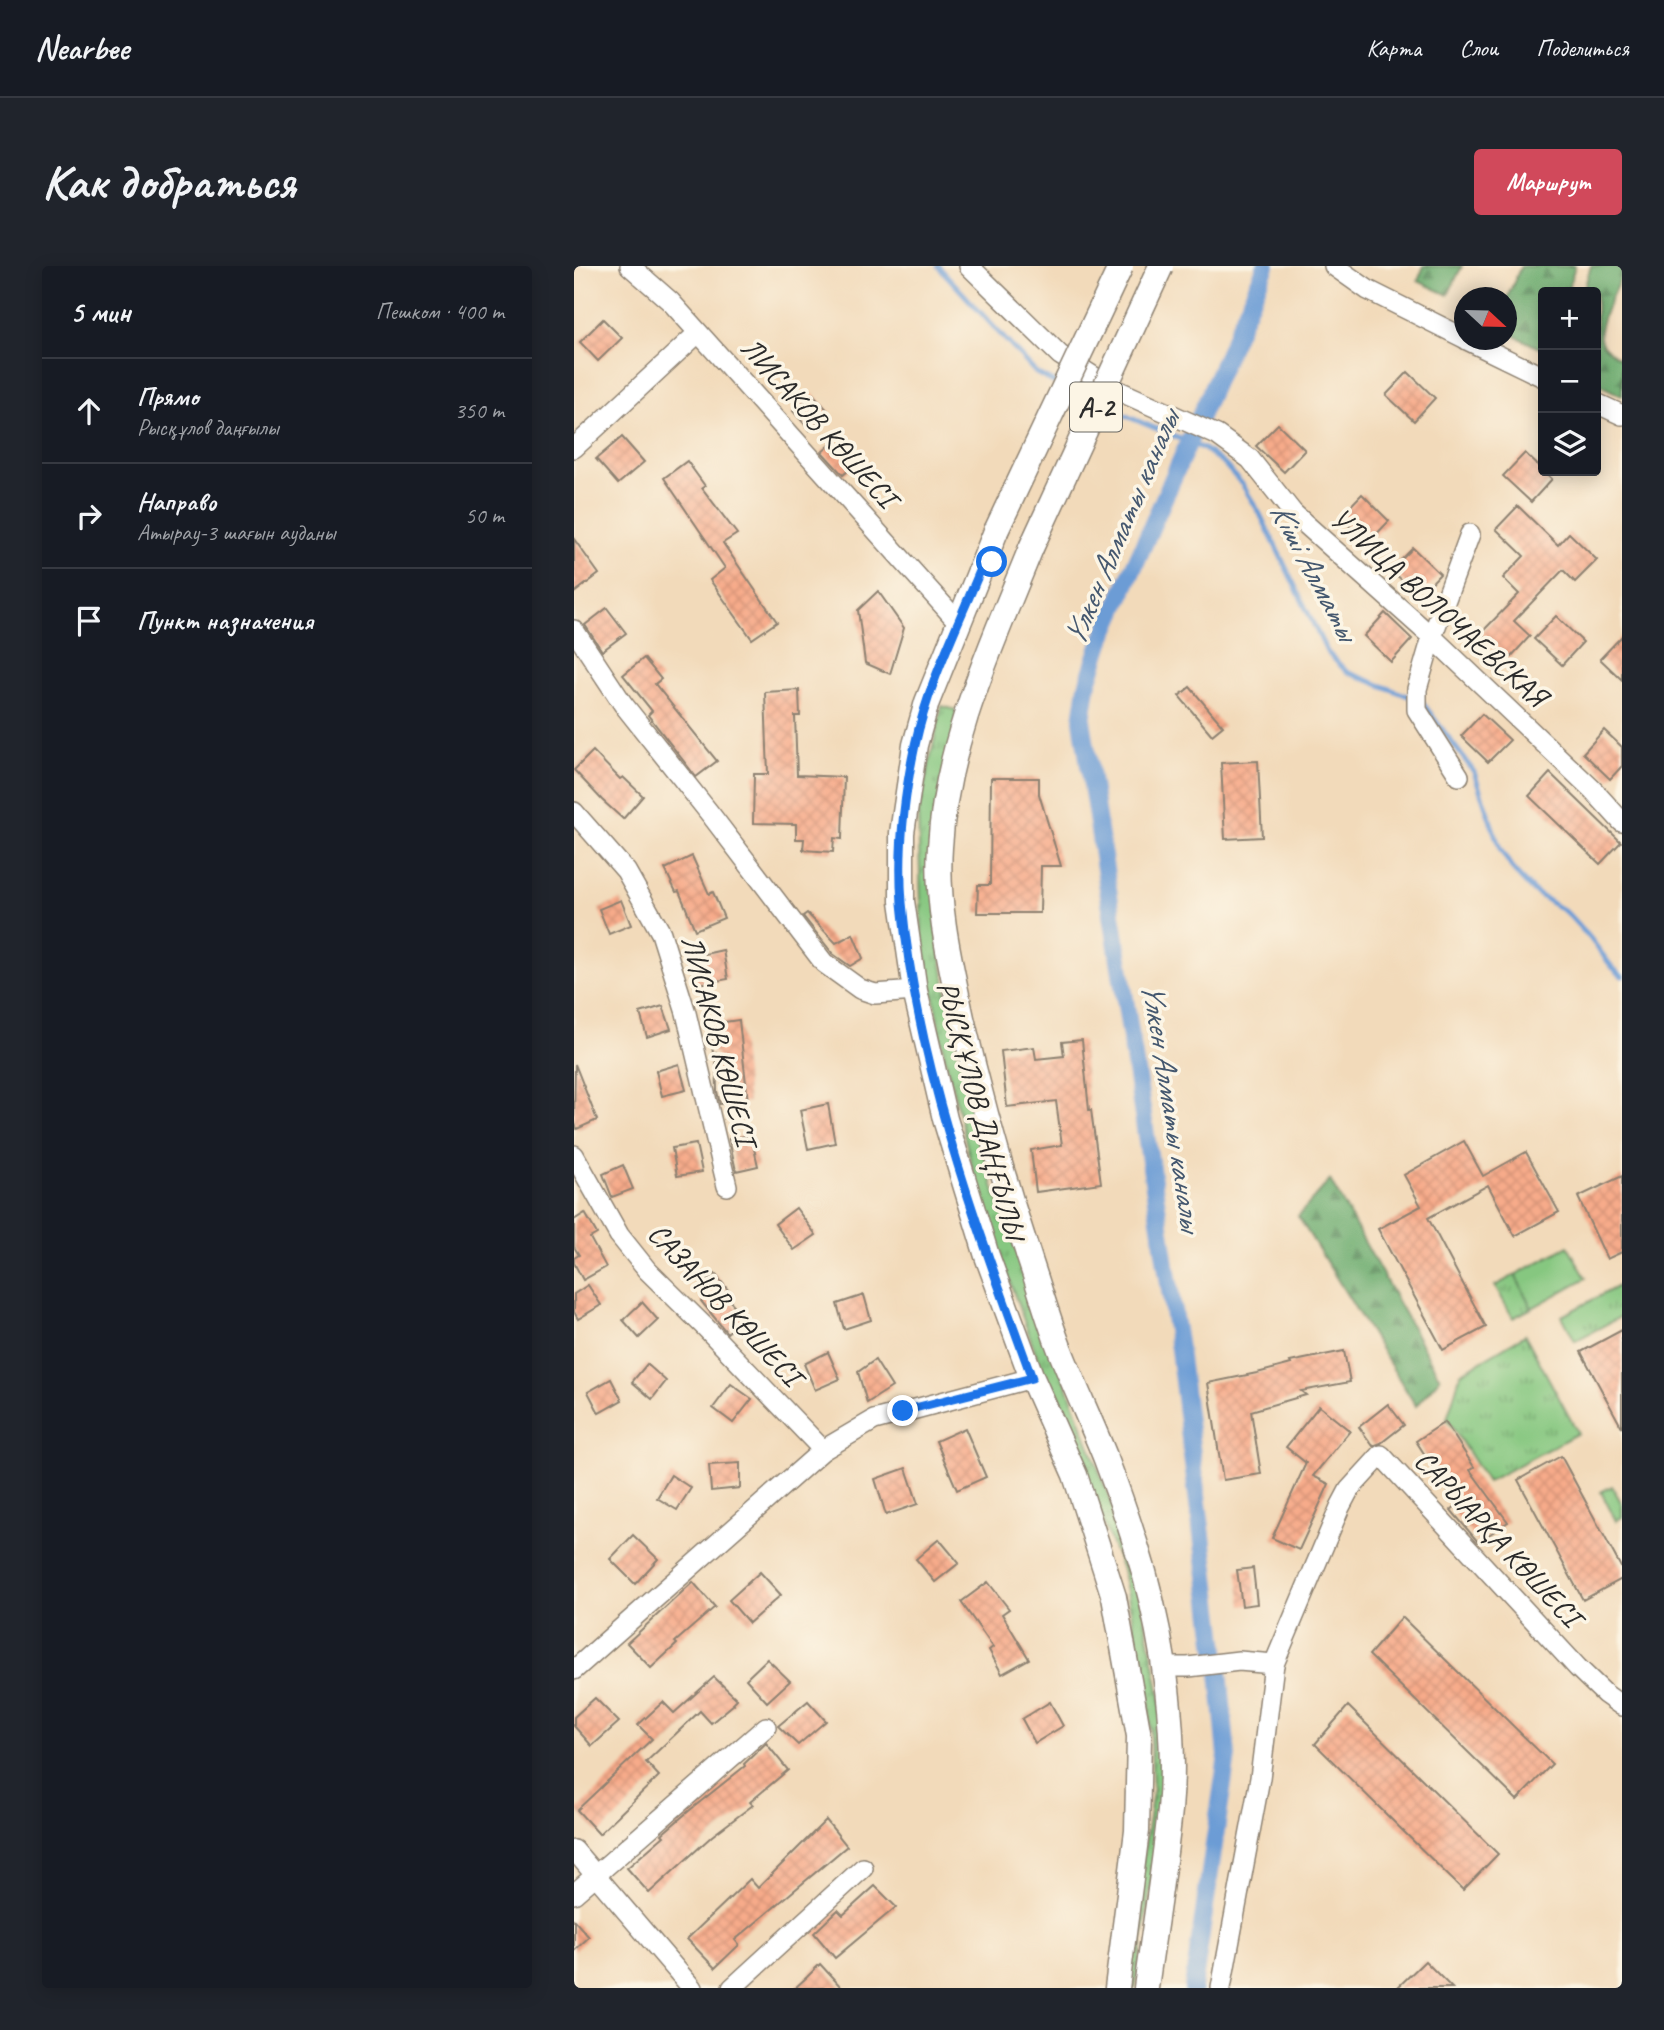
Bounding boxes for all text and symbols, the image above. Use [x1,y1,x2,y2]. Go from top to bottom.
text: Nearbee [35,27,129,69]
text: Карта [1367,33,1421,63]
text: Слои [1459,33,1498,63]
text: Поделиться [1536,33,1629,63]
button: Маршрут [1474,149,1622,215]
text: Как добраться [42,151,295,213]
north arrow [1454,287,1517,350]
map controls [1538,287,1601,476]
button: + [1538,287,1601,350]
text: 5 мин [70,293,131,331]
text: Пешком · 400 m [376,297,504,326]
street label: ЛИСАКОВ КӨШЕСІ [733,329,910,520]
button: − [1538,350,1601,413]
text: Прямо [137,380,199,413]
road number: A-2 [1070,382,1122,432]
icon: ahead [70,392,108,430]
text: 350 m [455,396,504,425]
water label: Үлкен Алматы каналы [1053,400,1191,651]
text: Рысқұлов даңғылы [137,413,279,442]
button: layers [1538,413,1601,476]
text: Направо [137,485,216,518]
water label: Кіші Алматы [1261,495,1370,651]
icon: right [70,497,108,535]
street label: УЛИЦА ВОЛОЧАЕВСКАЯ [1322,499,1559,717]
text: 50 m [465,501,504,530]
text: Атырау-3 шағын ауданы [137,518,335,547]
route start [976,546,1007,577]
icon: arrive [70,602,108,640]
text: Пункт назначения [137,604,313,637]
street label: ЛИСАКОВ КӨШЕСІ [673,931,767,1156]
street label: РЫСҚҰЛОВ ДАҢҒЫЛЫ [928,977,1035,1248]
water label: Үлкен Алматы каналы [1132,979,1213,1238]
street label: САЗАНОВ КӨШЕСІ [640,1215,815,1399]
route end [887,1395,918,1426]
street label: САРЫАРҚА КӨШЕСІ [1406,1442,1594,1639]

